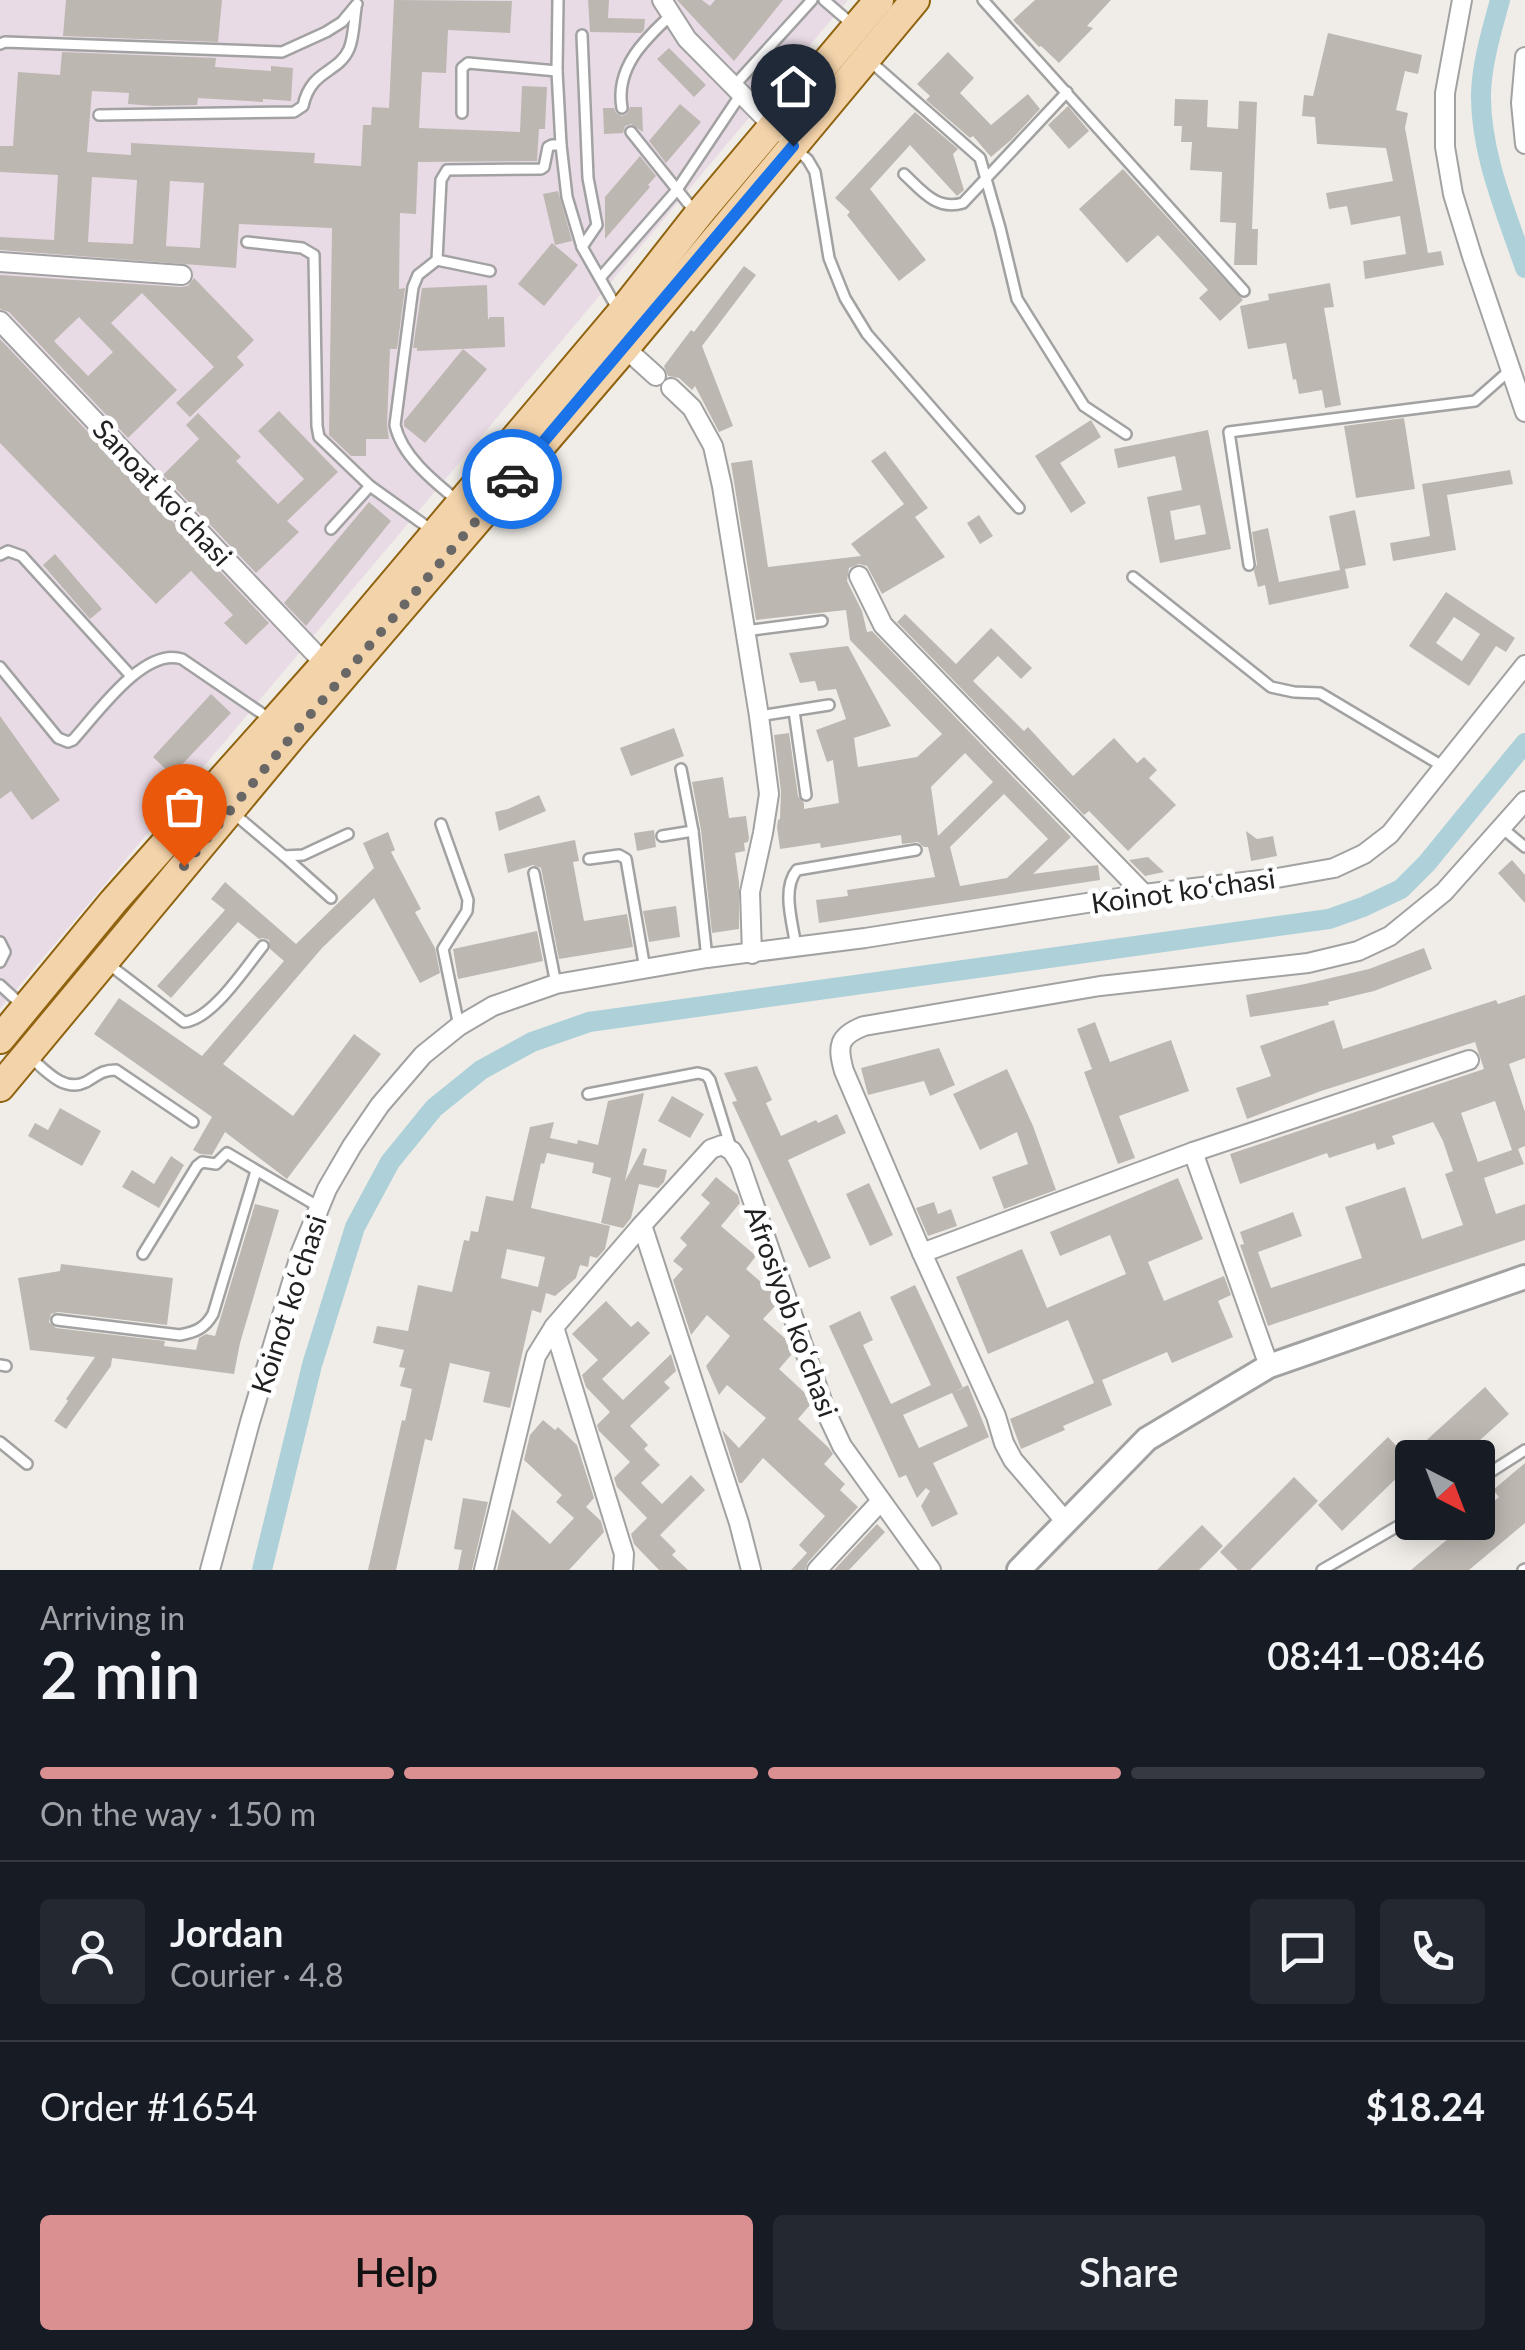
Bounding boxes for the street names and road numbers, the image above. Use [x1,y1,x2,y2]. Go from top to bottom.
street label: Sanoat koʻchasi [86,412,240,572]
street label: Koinot koʻchasi [1089,860,1277,920]
street label: Afrosiyob koʻchasi [738,1201,846,1421]
street label: Koinot koʻchasi [243,1211,333,1397]

